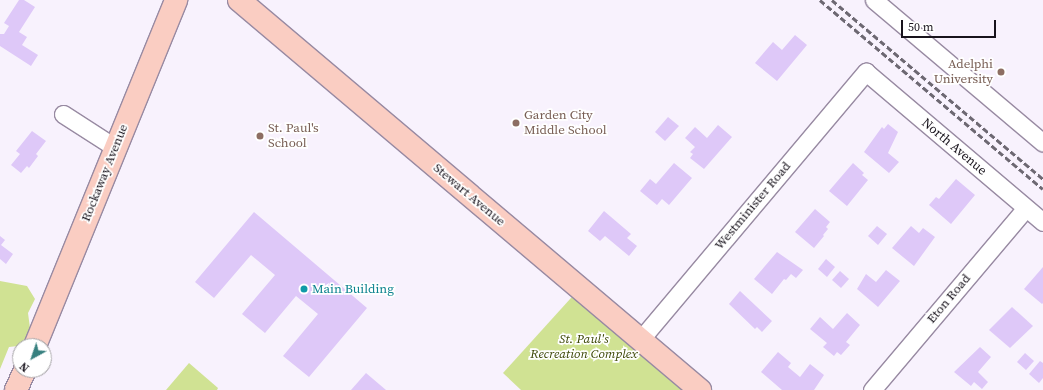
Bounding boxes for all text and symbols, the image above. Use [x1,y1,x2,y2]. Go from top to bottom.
scale bar [903,12,998,38]
text: 50 m [908,19,934,35]
place label: Adelphi University [934,57,993,88]
marker: Adelphi University [996,67,1006,77]
place label: Garden City Middle School [524,108,607,139]
street label: North Avenue [918,115,990,179]
marker: Garden City Middle School [511,118,521,128]
place label: St. Paul's School [268,121,319,152]
street label: Rockaway Avenue [78,122,132,224]
marker: St. Paul's School [255,131,265,141]
street label: Westminister Road [712,159,794,253]
street label: Stewart Avenue [430,160,508,230]
street label: Eton Road [924,271,974,327]
place label: Main Building [312,281,394,297]
marker: Main Building [299,284,309,294]
park label: St. Paul's Recreation Complex [530,332,638,363]
north arrow [12,338,52,378]
text: N [17,358,33,375]

